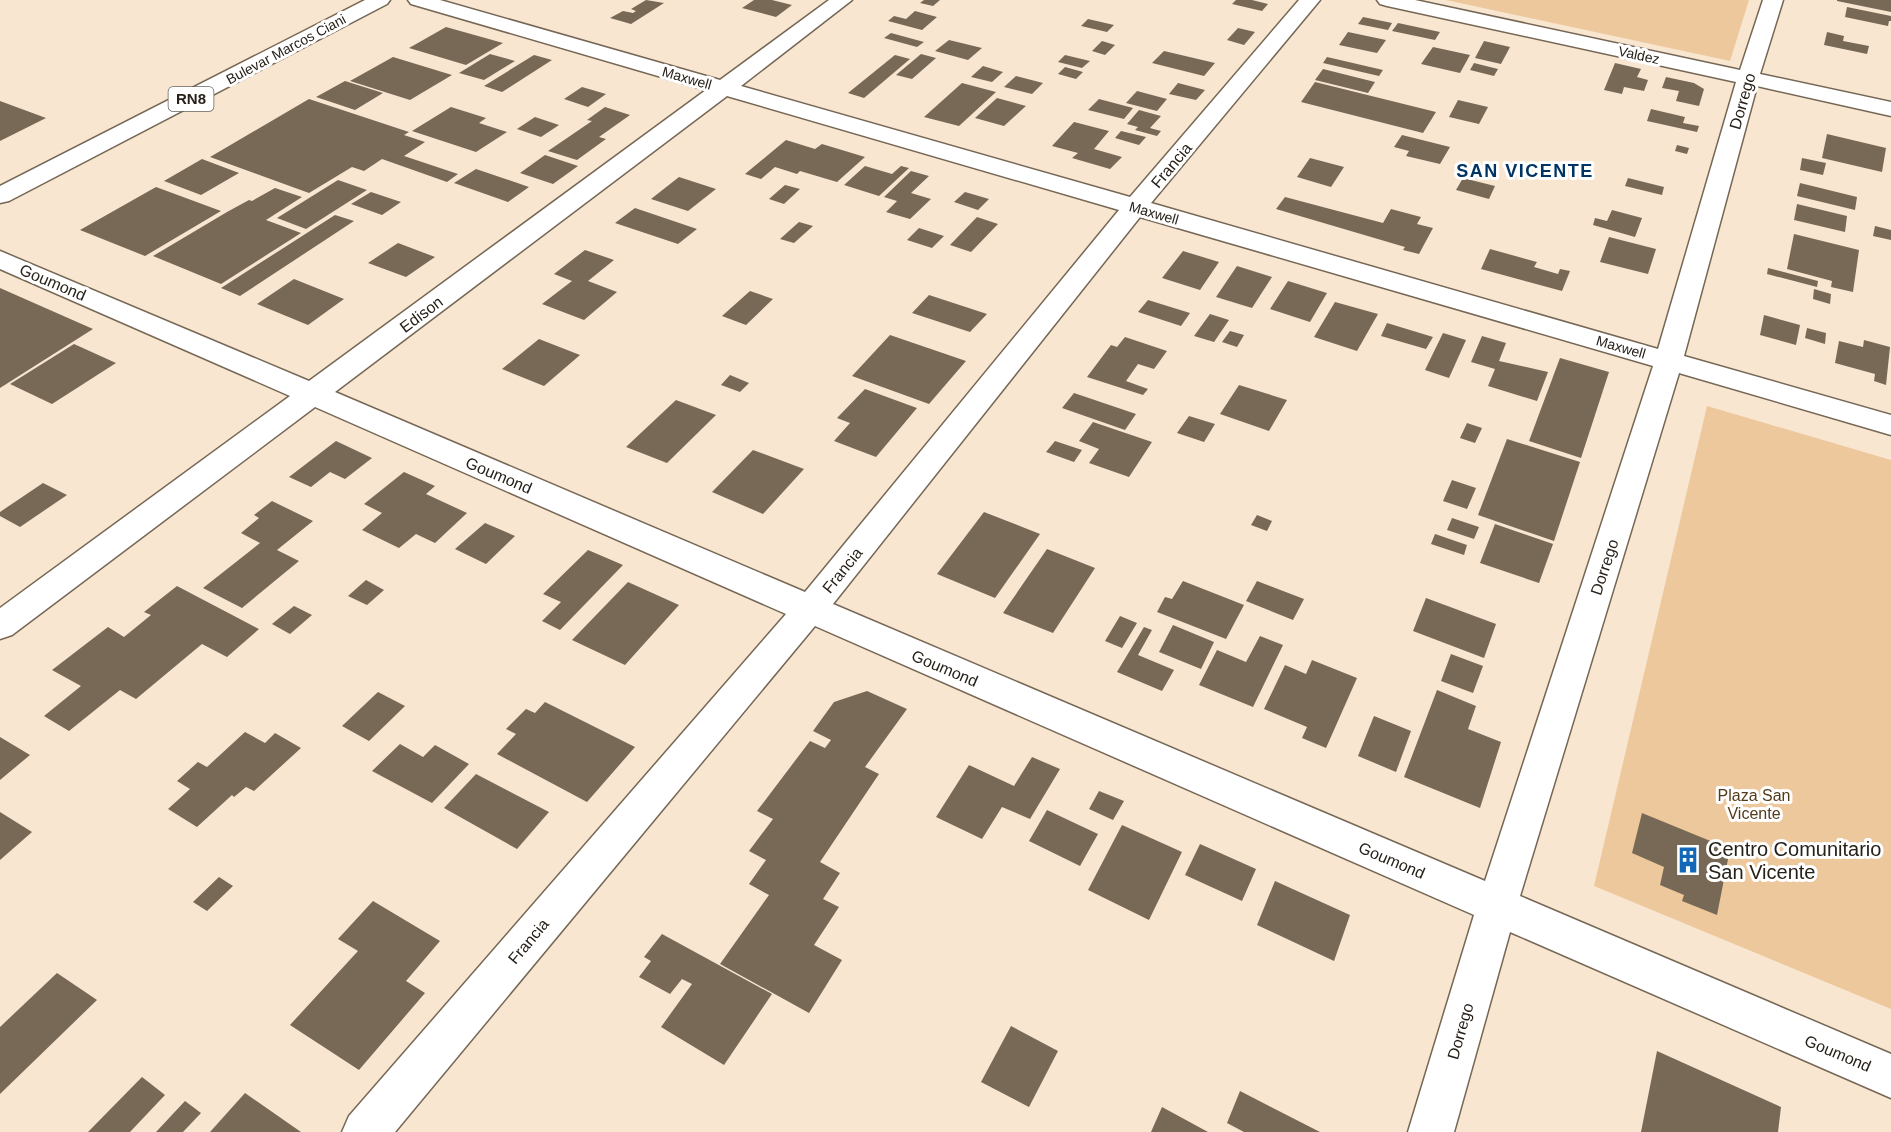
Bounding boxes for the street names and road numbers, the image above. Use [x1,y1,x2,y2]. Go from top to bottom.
street label: Bulevar Marcos Ciani [224,11,348,87]
street label: Valdez [1617,43,1661,67]
street label: Maxwell [660,63,714,93]
street label: Dorrego [1726,71,1759,131]
road number: RN8 [168,87,213,111]
street label: Francia [1148,139,1195,191]
street label: Maxwell [1127,198,1181,228]
street label: Goumond [17,261,88,304]
street label: Edison [397,293,446,336]
street label: Maxwell [1594,332,1648,362]
street label: Goumond [463,454,534,497]
street label: Dorrego [1587,537,1622,597]
street label: Francia [819,544,866,596]
street label: Goumond [909,647,980,690]
street label: Goumond [1356,839,1427,882]
street label: Francia [505,915,552,967]
street label: Dorrego [1444,1001,1477,1061]
street label: Goumond [1802,1032,1873,1075]

